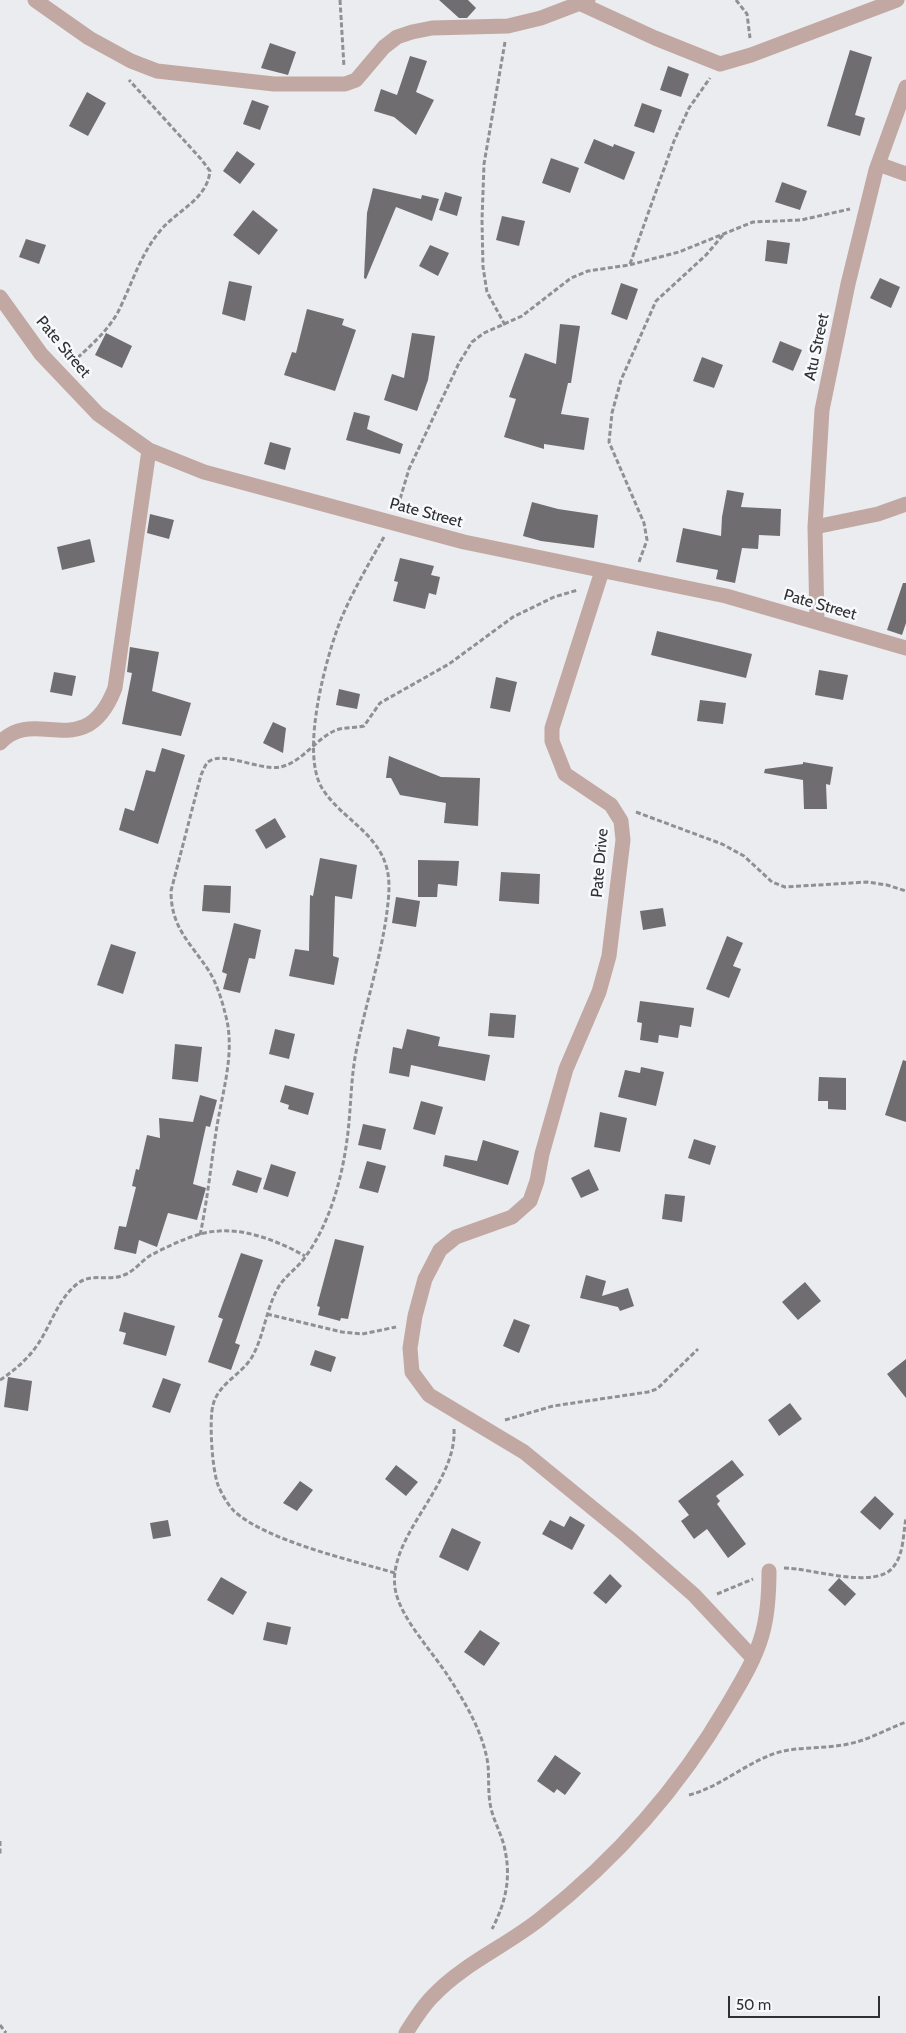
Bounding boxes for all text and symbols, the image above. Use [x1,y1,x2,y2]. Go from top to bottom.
street label: Pate Street [32,312,94,382]
street label: Atu Street [801,312,833,382]
street label: Pate Street [387,494,465,532]
street label: Pate Street [781,585,859,625]
street label: Pate Drive [587,828,613,898]
scale bar [731,1986,884,2018]
text: 50 m [736,1996,771,2014]

